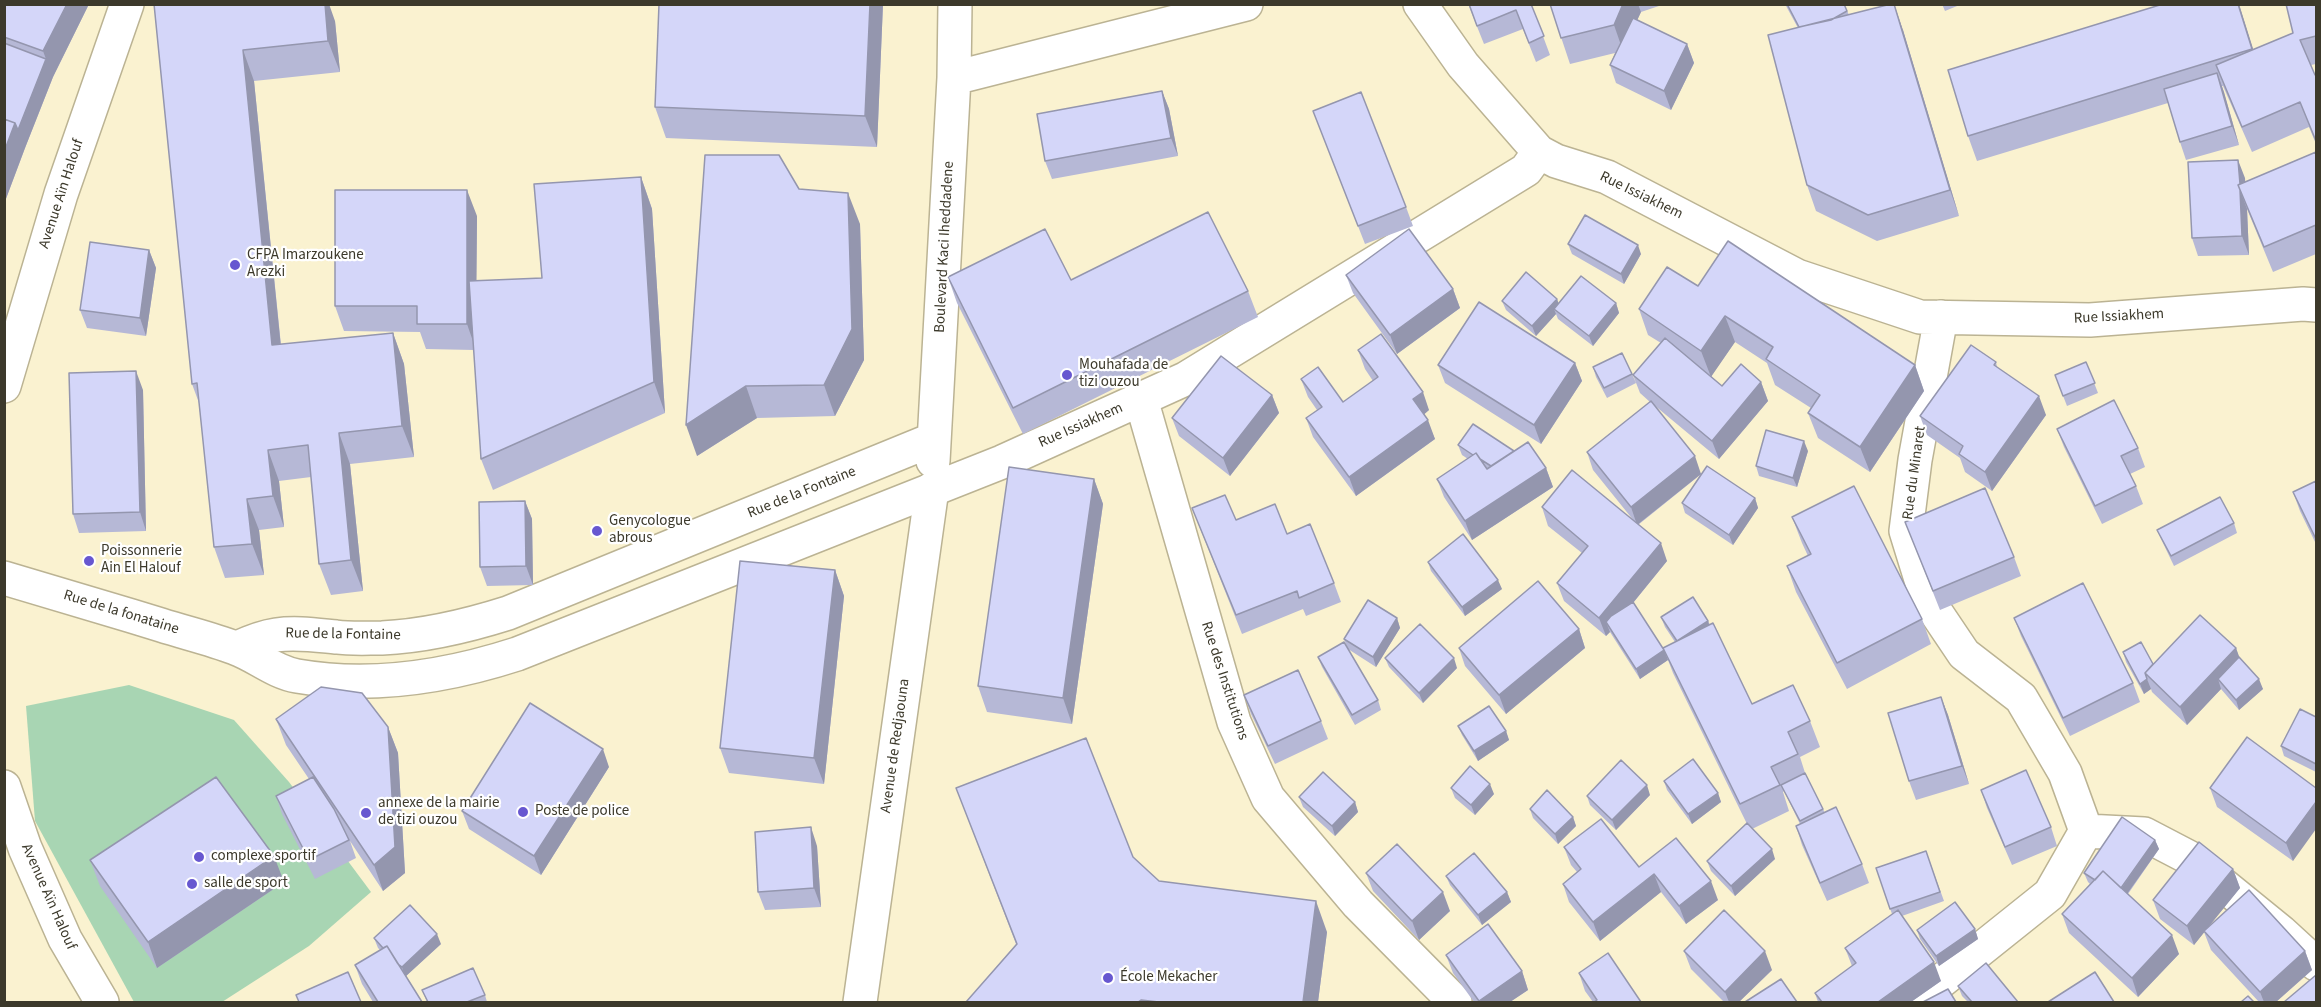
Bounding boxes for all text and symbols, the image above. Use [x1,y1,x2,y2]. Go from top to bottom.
street label: Avenue Aïn Halouf [36,137,88,251]
street label: Boulevard Kaci Iheddadene [932,161,958,333]
street label: Rue Issiakhem [1596,168,1686,224]
place label: CFPA Imarzoukene Arezki [247,247,364,282]
marker: CFPA Imarzoukene Arezki [228,258,242,272]
street label: Rue Issiakhem [2073,306,2165,328]
place label: Mouhafada de tizi ouzou [1079,357,1168,392]
marker: Mouhafada de tizi ouzou [1060,368,1074,382]
street label: Rue Issiakhem [1036,399,1126,453]
street label: Rue du Minaret [1900,425,1930,521]
street label: Rue de la Fontaine [745,463,859,523]
place label: Genycologue abrous [609,513,691,548]
marker: Genycologue abrous [590,524,604,538]
place label: Poissonnerie Ain El Halouf [101,543,182,578]
marker: Poissonnerie Ain El Halouf [82,554,96,568]
street label: Rue de la fonataine [61,587,181,639]
street label: Rue des Institutions [1196,619,1252,743]
street label: Rue de la Fontaine [285,625,401,645]
street label: Avenue de Redjaouna [878,678,914,814]
place label: annexe de la mairie de tizi ouzou [378,795,499,830]
place label: Poste de police [535,803,629,821]
marker: Poste de police [516,805,530,819]
marker: annexe de la mairie de tizi ouzou [359,806,373,820]
street label: Avenue Aïn Halouf [17,841,79,953]
place label: complexe sportif [211,848,316,866]
marker: complexe sportif [192,850,206,864]
place label: salle de sport [204,875,288,893]
marker: salle de sport [185,877,199,891]
place label: École Mekacher [1120,969,1217,987]
marker: École Mekacher [1101,971,1115,985]

